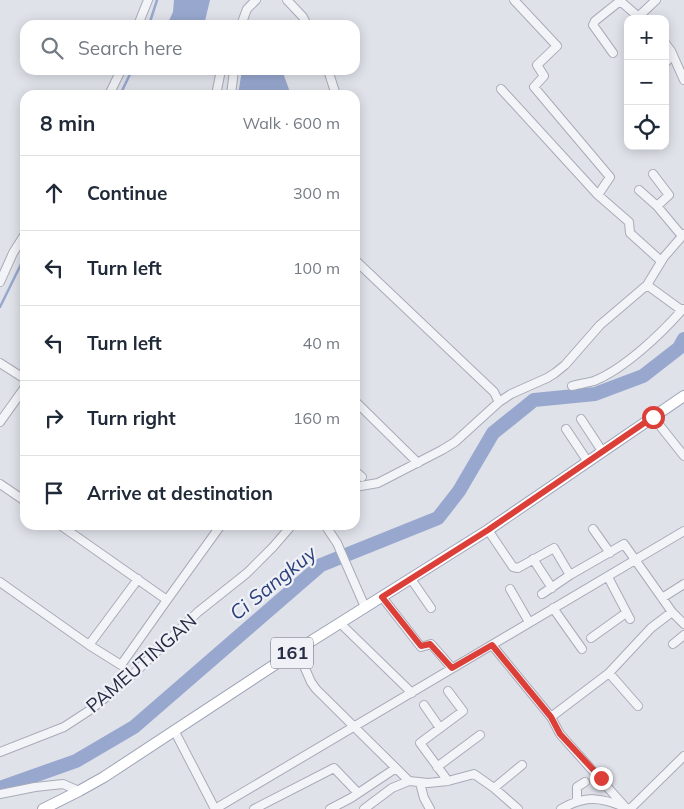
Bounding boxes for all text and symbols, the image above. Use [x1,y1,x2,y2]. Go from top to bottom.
map controls [624,15,669,150]
button: + [624,15,669,60]
search box [20,20,360,75]
icon: search [38,34,66,62]
text: Search here [78,36,182,60]
button: − [624,60,669,105]
button: locate [624,105,669,150]
text: 8 min [40,110,95,136]
text: Walk · 600 m [242,113,340,133]
icon: ahead [40,179,68,207]
text: Continue [87,181,167,205]
text: 300 m [293,183,340,203]
icon: left [40,254,68,282]
text: Turn left [87,256,162,280]
text: 100 m [293,258,340,278]
icon: left [40,329,68,357]
text: Turn left [87,331,162,355]
text: 40 m [303,333,340,353]
icon: right [40,404,68,432]
text: Turn right [87,406,176,430]
route start [642,406,665,429]
text: 160 m [293,408,340,428]
icon: arrive [40,479,68,507]
text: Arrive at destination [87,481,273,505]
water label: Ci Sangkuy [224,539,322,625]
street label: PAMEUTINGAN [81,608,201,718]
road number: 161 [271,638,313,668]
route end [590,767,613,790]

